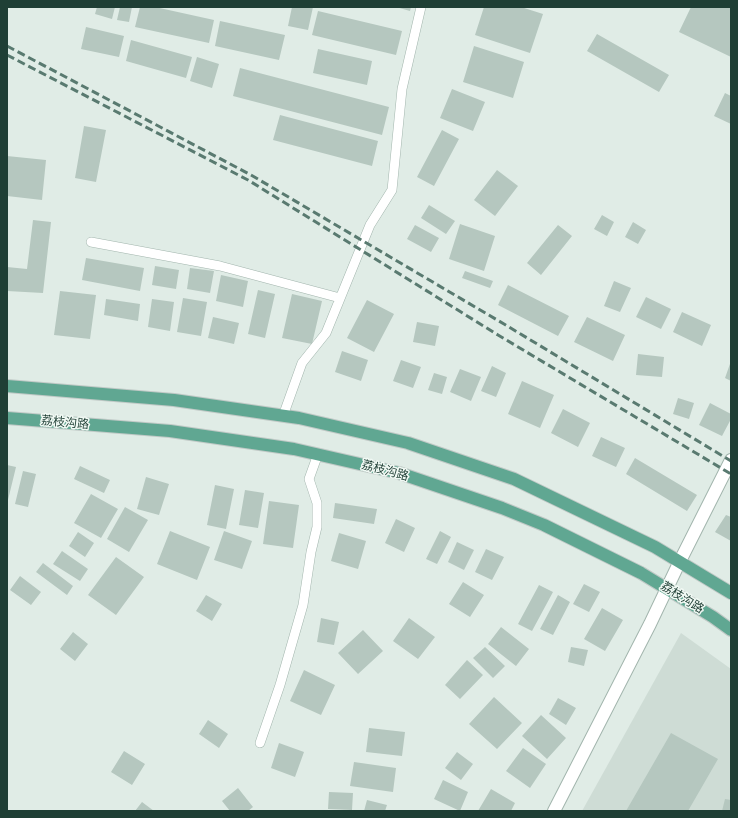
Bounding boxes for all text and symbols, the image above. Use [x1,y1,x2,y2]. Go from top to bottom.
street label: 荔枝沟路 [40,414,90,432]
street label: 荔枝沟路 [360,458,410,484]
street label: 荔枝沟路 [658,579,706,617]

